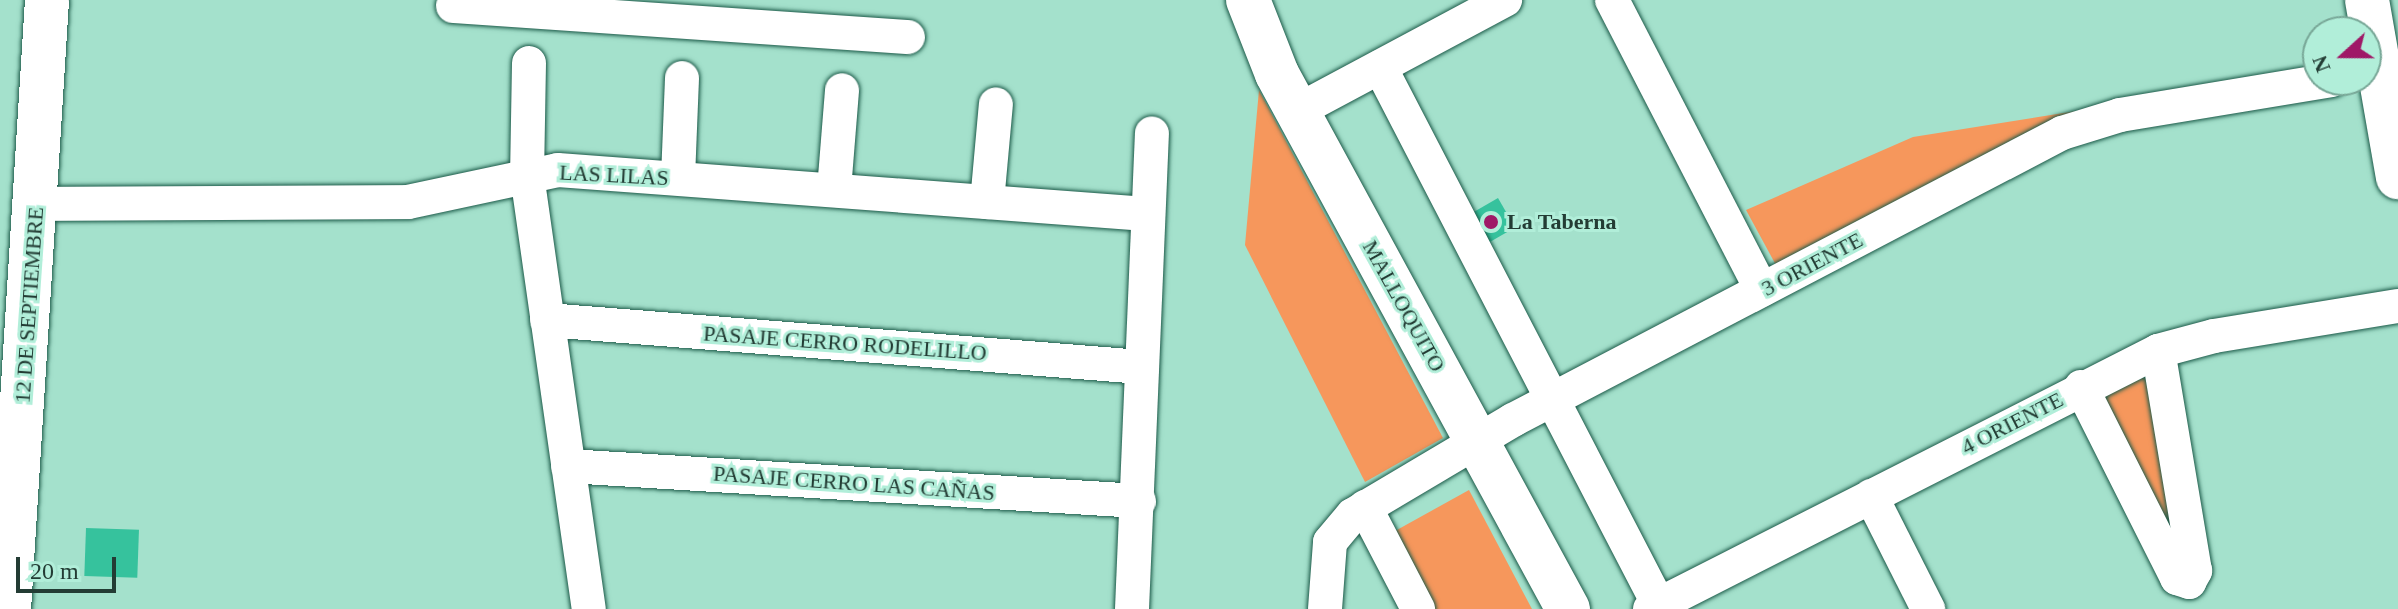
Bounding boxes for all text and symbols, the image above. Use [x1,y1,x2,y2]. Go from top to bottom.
north arrow [2302,16,2382,96]
text: N [2306,52,2336,76]
street label: LAS LILAS [559,159,669,191]
street label: 12 DE SEPTIEMBRE [9,206,49,404]
place label: La Taberna [1507,209,1617,235]
marker: La Taberna [1482,213,1500,231]
street label: 3 ORIENTE [1757,226,1867,302]
street label: MALLOQUITO [1357,236,1451,376]
street label: PASAJE CERRO RODELILLO [702,320,988,366]
street label: 4 ORIENTE [1957,386,2067,460]
street label: PASAJE CERRO LAS CAÑAS [712,460,996,506]
scale bar [20,541,120,591]
text: 20 m [30,558,79,584]

